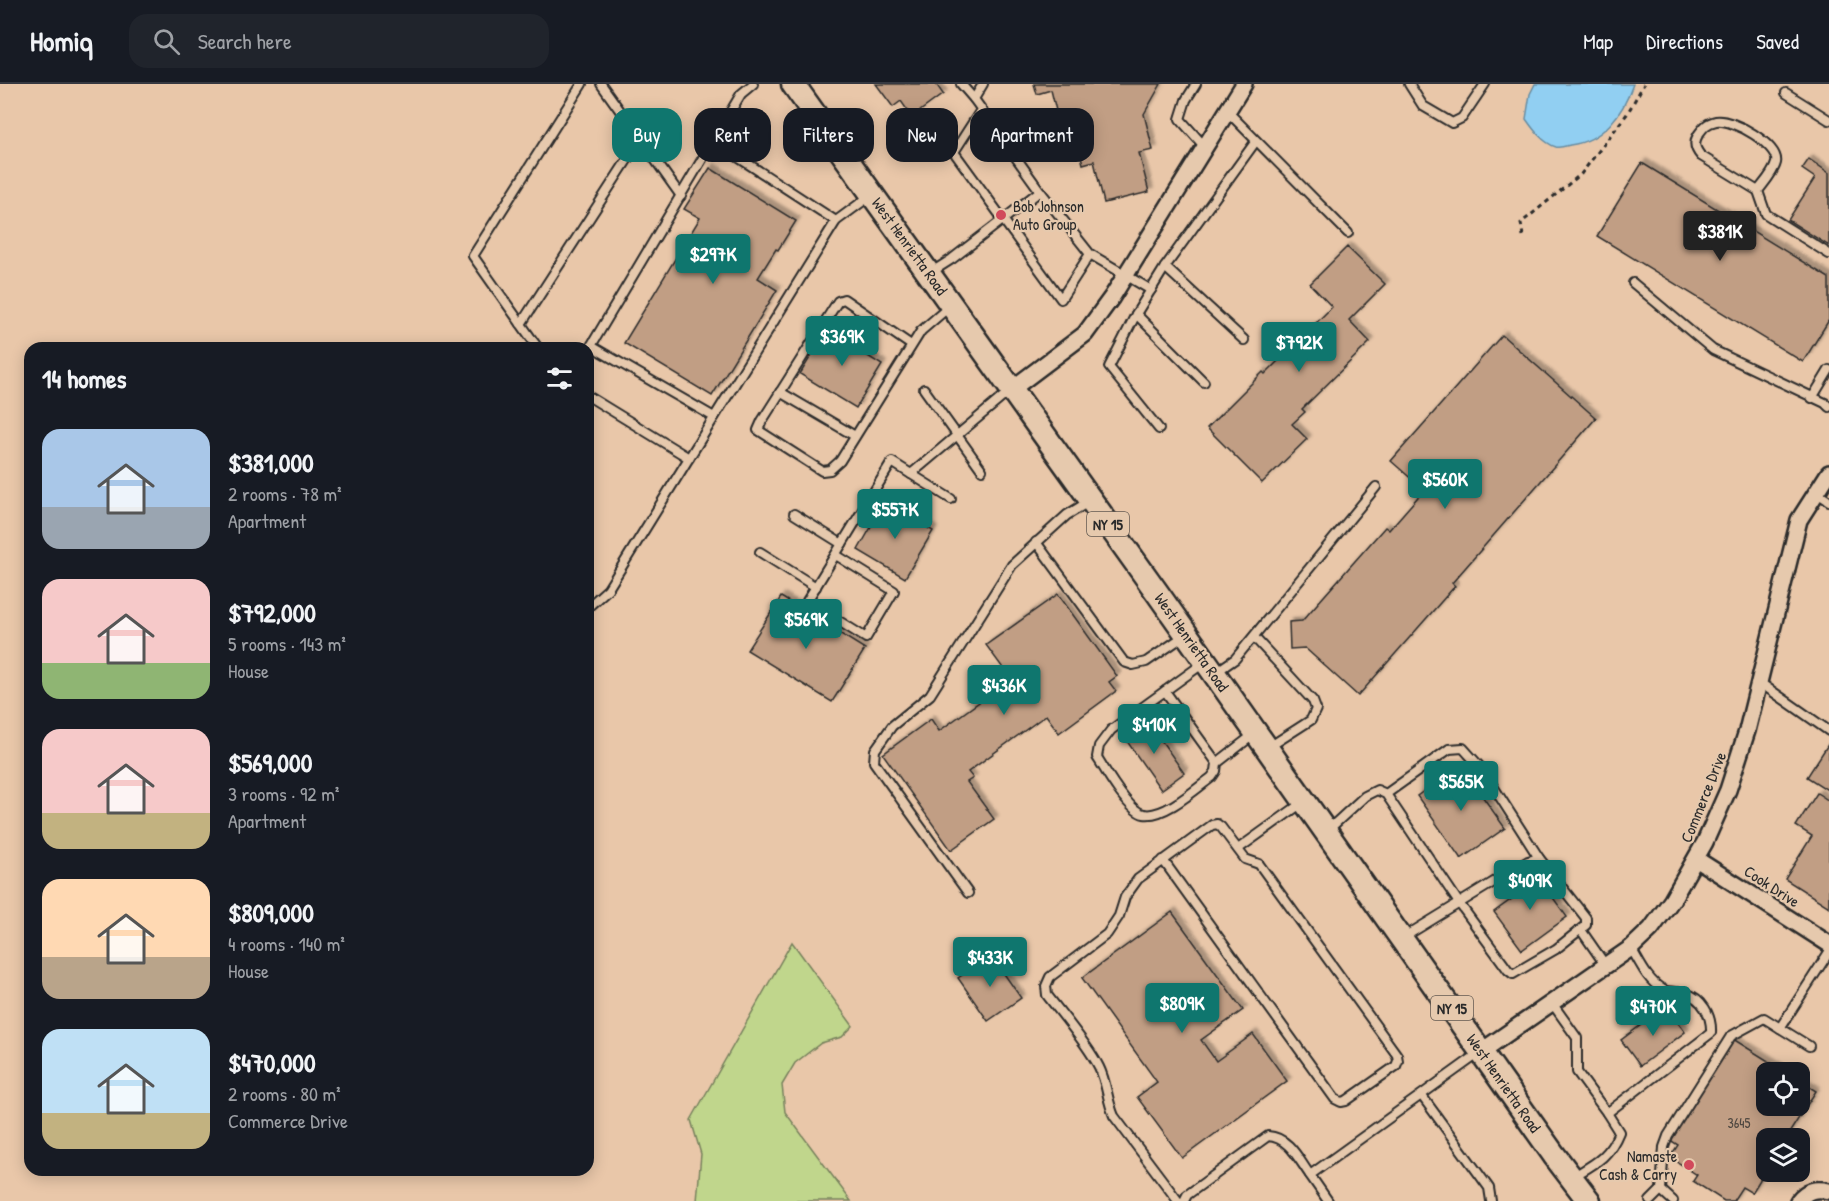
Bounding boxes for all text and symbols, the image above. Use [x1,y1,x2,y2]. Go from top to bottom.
search box [129,14,549,68]
text: Homiq [30,22,93,60]
icon: search [150,25,183,58]
text: Search here [198,26,292,56]
text: Map [1583,27,1613,56]
text: Directions [1646,27,1723,56]
text: Saved [1756,27,1799,56]
chip: Buy [612,108,682,162]
chip: Rent [694,108,771,162]
chip: Filters [783,108,874,162]
chip: New [886,108,958,162]
chip: Apartment [970,108,1094,162]
street label: West Henrietta Road [867,193,953,299]
place label: Bob Johnson Auto Group [1013,195,1084,235]
marker: Bob Johnson Auto Group [994,208,1008,222]
pin: $381K [1678,211,1762,262]
text: $381K [1697,217,1743,244]
pin: $297K [671,234,755,285]
text: $297K [689,240,737,267]
pin: $369K [800,316,884,367]
text: $369K [820,322,864,349]
pin: $792K [1257,322,1341,373]
text: $792K [1275,328,1323,355]
text: 14 homes [42,361,127,396]
icon: filters [543,362,576,395]
text: $381,000 [228,445,314,480]
icon: home [90,453,162,525]
pin: $560K [1403,459,1487,510]
text: $560K [1422,465,1468,492]
text: 2 rooms · 78 m² [228,480,342,507]
pin: $557K [853,489,937,540]
text: $557K [871,495,919,522]
text: Apartment [228,507,306,534]
road number: NY 15 [1087,512,1129,536]
street label: West Henrietta Road [1150,588,1234,696]
text: $792,000 [228,595,316,630]
pin: $569K [764,599,848,650]
icon: home [90,603,162,675]
text: $569K [784,605,828,632]
text: 5 rooms · 143 m² [228,630,346,657]
text: House [228,657,269,684]
pin: $436K [962,665,1046,716]
text: $436K [981,671,1027,698]
pin: $410K [1112,704,1196,755]
text: $410K [1132,710,1176,737]
text: $569,000 [228,745,312,780]
street label: Commerce Drive [1675,748,1731,846]
icon: home [90,753,162,825]
pin: $565K [1419,761,1503,812]
text: $565K [1438,767,1484,794]
text: 3 rooms · 92 m² [228,780,339,807]
text: Apartment [228,807,306,834]
pin: $409K [1488,860,1572,911]
street label: Cook Drive [1740,860,1805,912]
text: $409K [1508,866,1552,893]
text: $809,000 [228,895,314,930]
icon: home [90,903,162,975]
text: 4 rooms · 140 m² [228,930,345,957]
pin: $433K [948,937,1032,988]
text: $433K [967,943,1013,970]
text: House [228,957,269,984]
pin: $809K [1140,983,1224,1034]
pin: $470K [1611,986,1695,1037]
text: $809K [1159,989,1205,1016]
text: $470K [1630,992,1676,1019]
road number: NY 15 [1431,996,1473,1020]
street label: West Henrietta Road [1462,1029,1546,1137]
text: $470,000 [228,1045,316,1080]
icon: home [90,1053,162,1125]
map controls [1756,1062,1810,1182]
button: locate [1756,1062,1810,1116]
text: 2 rooms · 80 m² [228,1080,341,1107]
text: Commerce Drive [228,1107,348,1134]
house number: 3645 [1727,1113,1751,1132]
button: layers [1756,1128,1810,1182]
place label: Namaste Cash & Carry [1599,1145,1678,1185]
marker: Namaste Cash & Carry [1682,1158,1696,1172]

